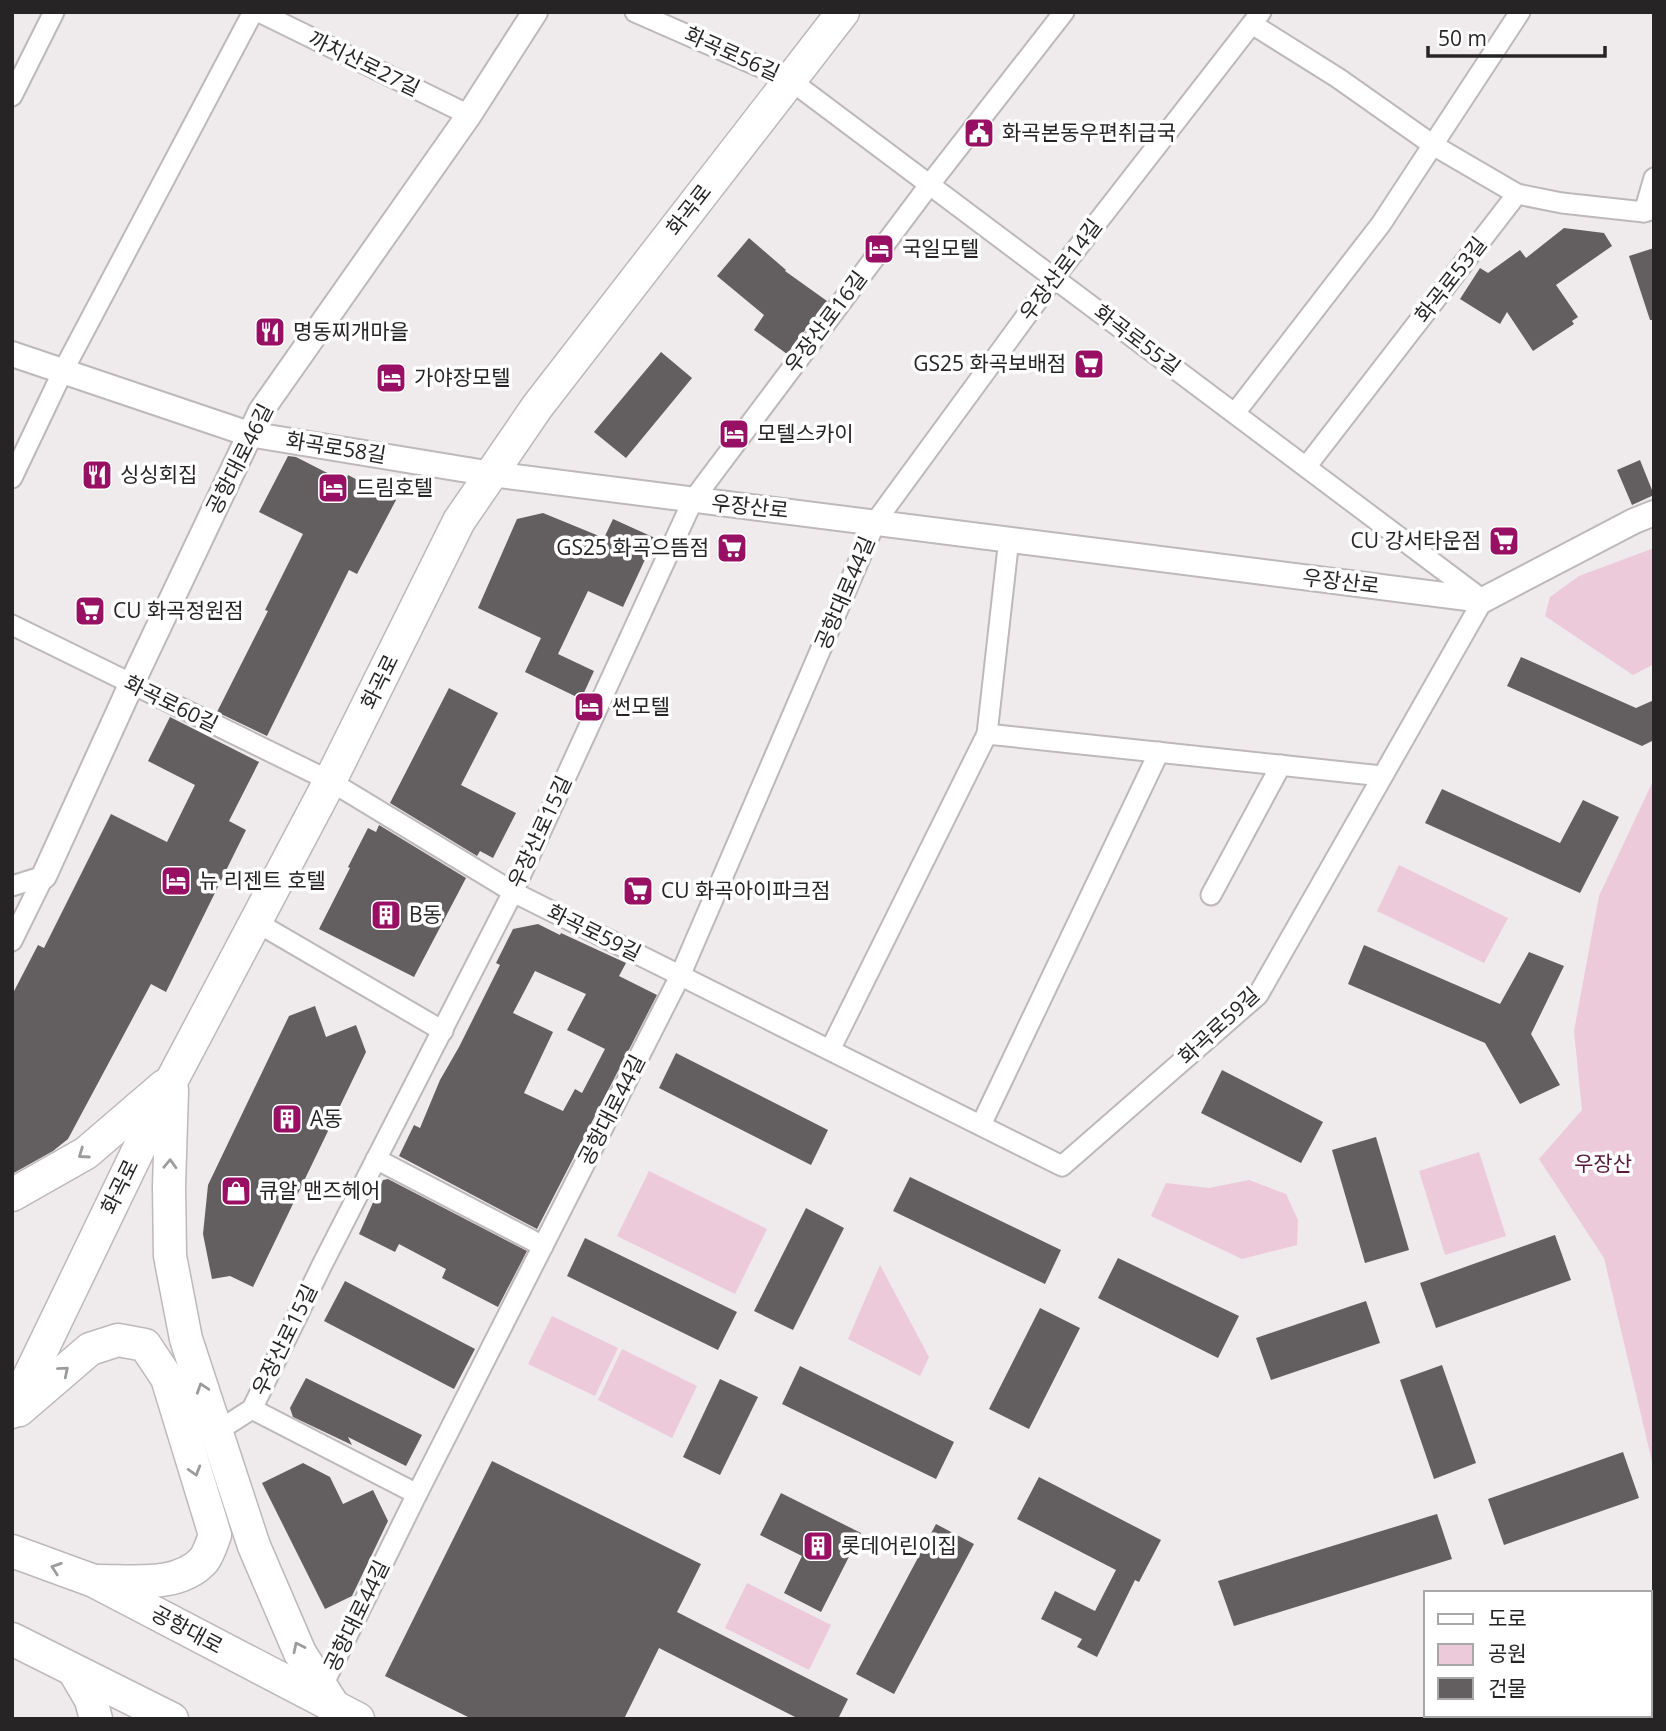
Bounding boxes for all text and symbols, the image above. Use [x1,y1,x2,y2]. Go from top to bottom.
scale bar [1428,14,1605,58]
street label: 화곡로56길 [680,20,784,86]
street label: 까치산로27길 [304,24,425,102]
text: 50 m [1438,24,1487,52]
public building icon: 화곡본동우편취급국 [962,116,996,150]
place label: 화곡본동우편취급국 [1002,118,1176,146]
street label: 화곡로 [659,178,717,241]
street label: 우장산로14길 [1013,213,1108,326]
street label: 화곡로53길 [1408,231,1492,328]
hotel icon: 국일모텔 [862,232,896,266]
place label: 국일모텔 [902,234,979,262]
street label: 우장산로16길 [778,265,873,378]
street label: 화곡로55길 [1089,298,1186,381]
restaurant icon: 명동찌개마을 [253,315,287,349]
place label: 명동찌개마을 [293,317,409,345]
supermarket icon: GS25 화곡보배점 [1072,347,1106,381]
place label: GS25 화곡보배점 [913,349,1066,377]
hotel icon: 가야장모텔 [374,361,408,395]
place label: 가야장모텔 [414,363,511,391]
street label: 공항대로46길 [199,398,279,519]
hotel icon: 모텔스카이 [717,417,751,451]
place label: 모텔스카이 [757,419,854,447]
street label: 화곡로58길 [284,425,388,469]
restaurant icon: 싱싱회집 [80,458,114,492]
place label: 싱싱회집 [120,460,197,488]
hotel icon: 드림호텔 [316,471,350,505]
place label: 드림호텔 [356,473,433,501]
street label: 우장산로 [710,488,790,524]
supermarket icon: CU 강서타운점 [1487,524,1521,558]
place label: CU 강서타운점 [1350,526,1481,554]
supermarket icon: GS25 화곡으뜸점 [715,531,749,565]
street label: 공항대로44길 [808,532,881,654]
place label: GS25 화곡으뜸점 [556,533,709,561]
street label: 우장산로 [1301,562,1381,600]
supermarket icon: CU 화곡정원점 [73,594,107,628]
place label: CU 화곡정원점 [113,596,244,624]
street label: 화곡로 [354,649,404,714]
street label: 화곡로60길 [120,668,223,738]
hotel icon: 썬모텔 [572,690,606,724]
place label: 썬모텔 [612,692,670,720]
street label: 우장산로15길 [501,771,577,892]
hotel icon: 뉴 리젠트 호텔 [159,864,193,898]
place label: 뉴 리젠트 호텔 [199,866,326,894]
supermarket icon: CU 화곡아이파크점 [621,874,655,908]
place label: CU 화곡아이파크점 [661,876,830,904]
street label: 화곡로59길 [543,897,646,967]
building icon: B동 [369,898,403,932]
place label: B동 [409,900,442,928]
street label: 화곡로59길 [1172,980,1265,1070]
street label: 공항대로44길 [571,1049,651,1170]
building icon: A동 [270,1102,304,1136]
place label: A동 [310,1104,343,1132]
one-way arrow [78,1146,91,1158]
park label: 우장산 [1574,1149,1632,1177]
street label: 화곡로 [94,1154,144,1219]
one-way arrow [162,1159,177,1170]
shop icon: 큐알 맨즈헤어 [219,1174,253,1208]
place label: 큐알 맨즈헤어 [259,1176,380,1204]
street label: 우장산로15길 [245,1279,323,1400]
one-way arrow [56,1367,69,1379]
one-way arrow [196,1382,210,1394]
one-way arrow [187,1464,202,1476]
building icon: 롯데어린이집 [801,1529,835,1563]
place label: 롯데어린이집 [841,1531,957,1559]
street label: 공항대로44길 [317,1555,395,1676]
one-way arrow [50,1562,63,1576]
legend [1424,1591,1652,1717]
street label: 공항대로 [147,1599,228,1660]
text: 도로 [1488,1604,1527,1632]
text: 공원 [1488,1639,1527,1667]
one-way arrow [292,1642,306,1654]
text: 건물 [1488,1674,1527,1702]

